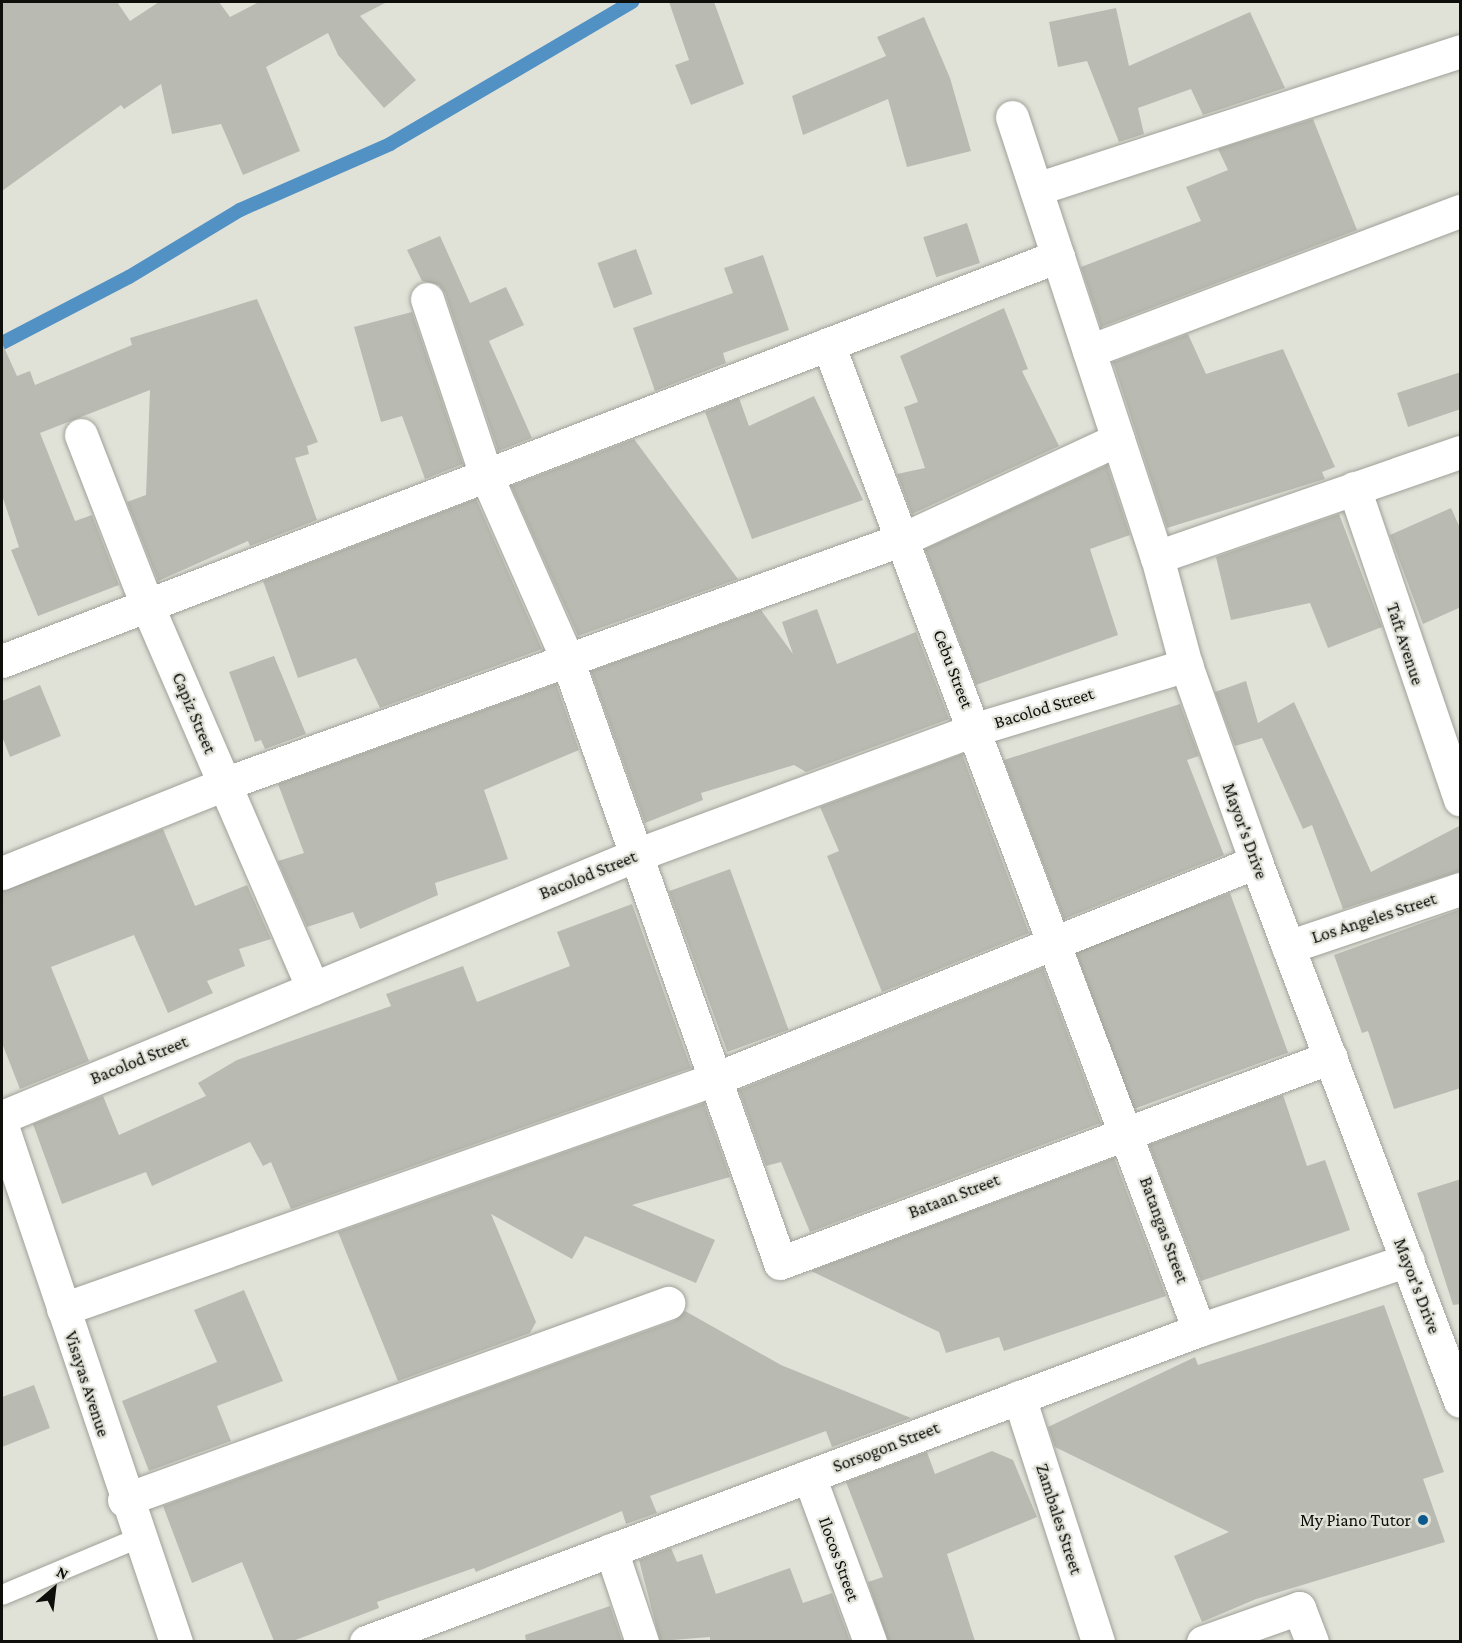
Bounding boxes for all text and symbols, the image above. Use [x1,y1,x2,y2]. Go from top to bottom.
street label: Taft Avenue [1382,600,1428,688]
street label: Cebu Street [928,627,978,711]
street label: Capiz Street [167,669,221,757]
street label: Bacolod Street [992,683,1096,733]
street label: Mayor's Drive [1218,780,1272,882]
street label: Bacolod Street [536,846,640,904]
street label: Los Angeles Street [1309,888,1439,948]
street label: Bacolod Street [87,1031,191,1089]
street label: Bataan Street [905,1169,1003,1223]
street label: Batangas Street [1135,1174,1193,1286]
street label: Mayor's Drive [1389,1235,1445,1337]
street label: Visayas Avenue [60,1328,114,1440]
street label: Sorsogon Street [830,1417,942,1477]
street label: Zambales Street [1031,1461,1087,1577]
place label: My Piano Tutor [1300,1509,1411,1531]
marker: My Piano Tutor [1416,1513,1430,1527]
street label: Ilocos Street [814,1514,864,1604]
north arrow [24,1559,84,1619]
text: N [54,1563,71,1583]

